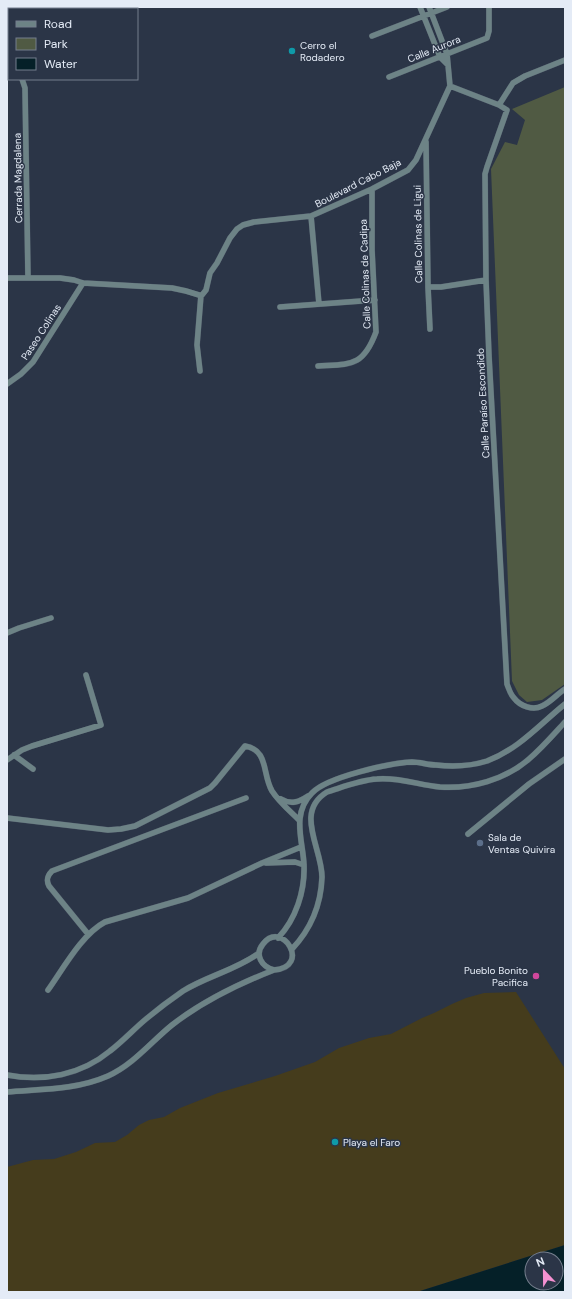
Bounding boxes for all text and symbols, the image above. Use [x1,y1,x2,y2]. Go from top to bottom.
legend [8,8,138,80]
text: Road [44,16,72,32]
street label: Calle Aurora [405,32,463,66]
text: Park [44,36,68,52]
place label: Cerro el Rodadero [300,39,345,64]
marker: Cerro el Rodadero [287,46,297,56]
text: Water [44,56,78,72]
street label: Cerrada Magdalena [11,133,25,223]
street label: Boulevard Cabo Baja [313,156,403,210]
street label: Calle Colinas de Ligui [411,185,425,283]
street label: Calle Colinas de Cadipa [357,219,373,329]
street label: Paseo Colinas [18,302,64,362]
street label: Calle Paraíso Escondido [474,348,492,458]
place label: Sala de Ventas Quivira [488,831,555,856]
marker: Sala de Ventas Quivira [475,838,485,848]
place label: Pueblo Bonito Pacifica [464,964,528,989]
marker: Pueblo Bonito Pacifica [531,971,541,981]
place label: Playa el Faro [343,1136,400,1149]
marker: Playa el Faro [330,1137,340,1147]
north arrow [524,1251,564,1291]
text: N [534,1254,547,1270]

